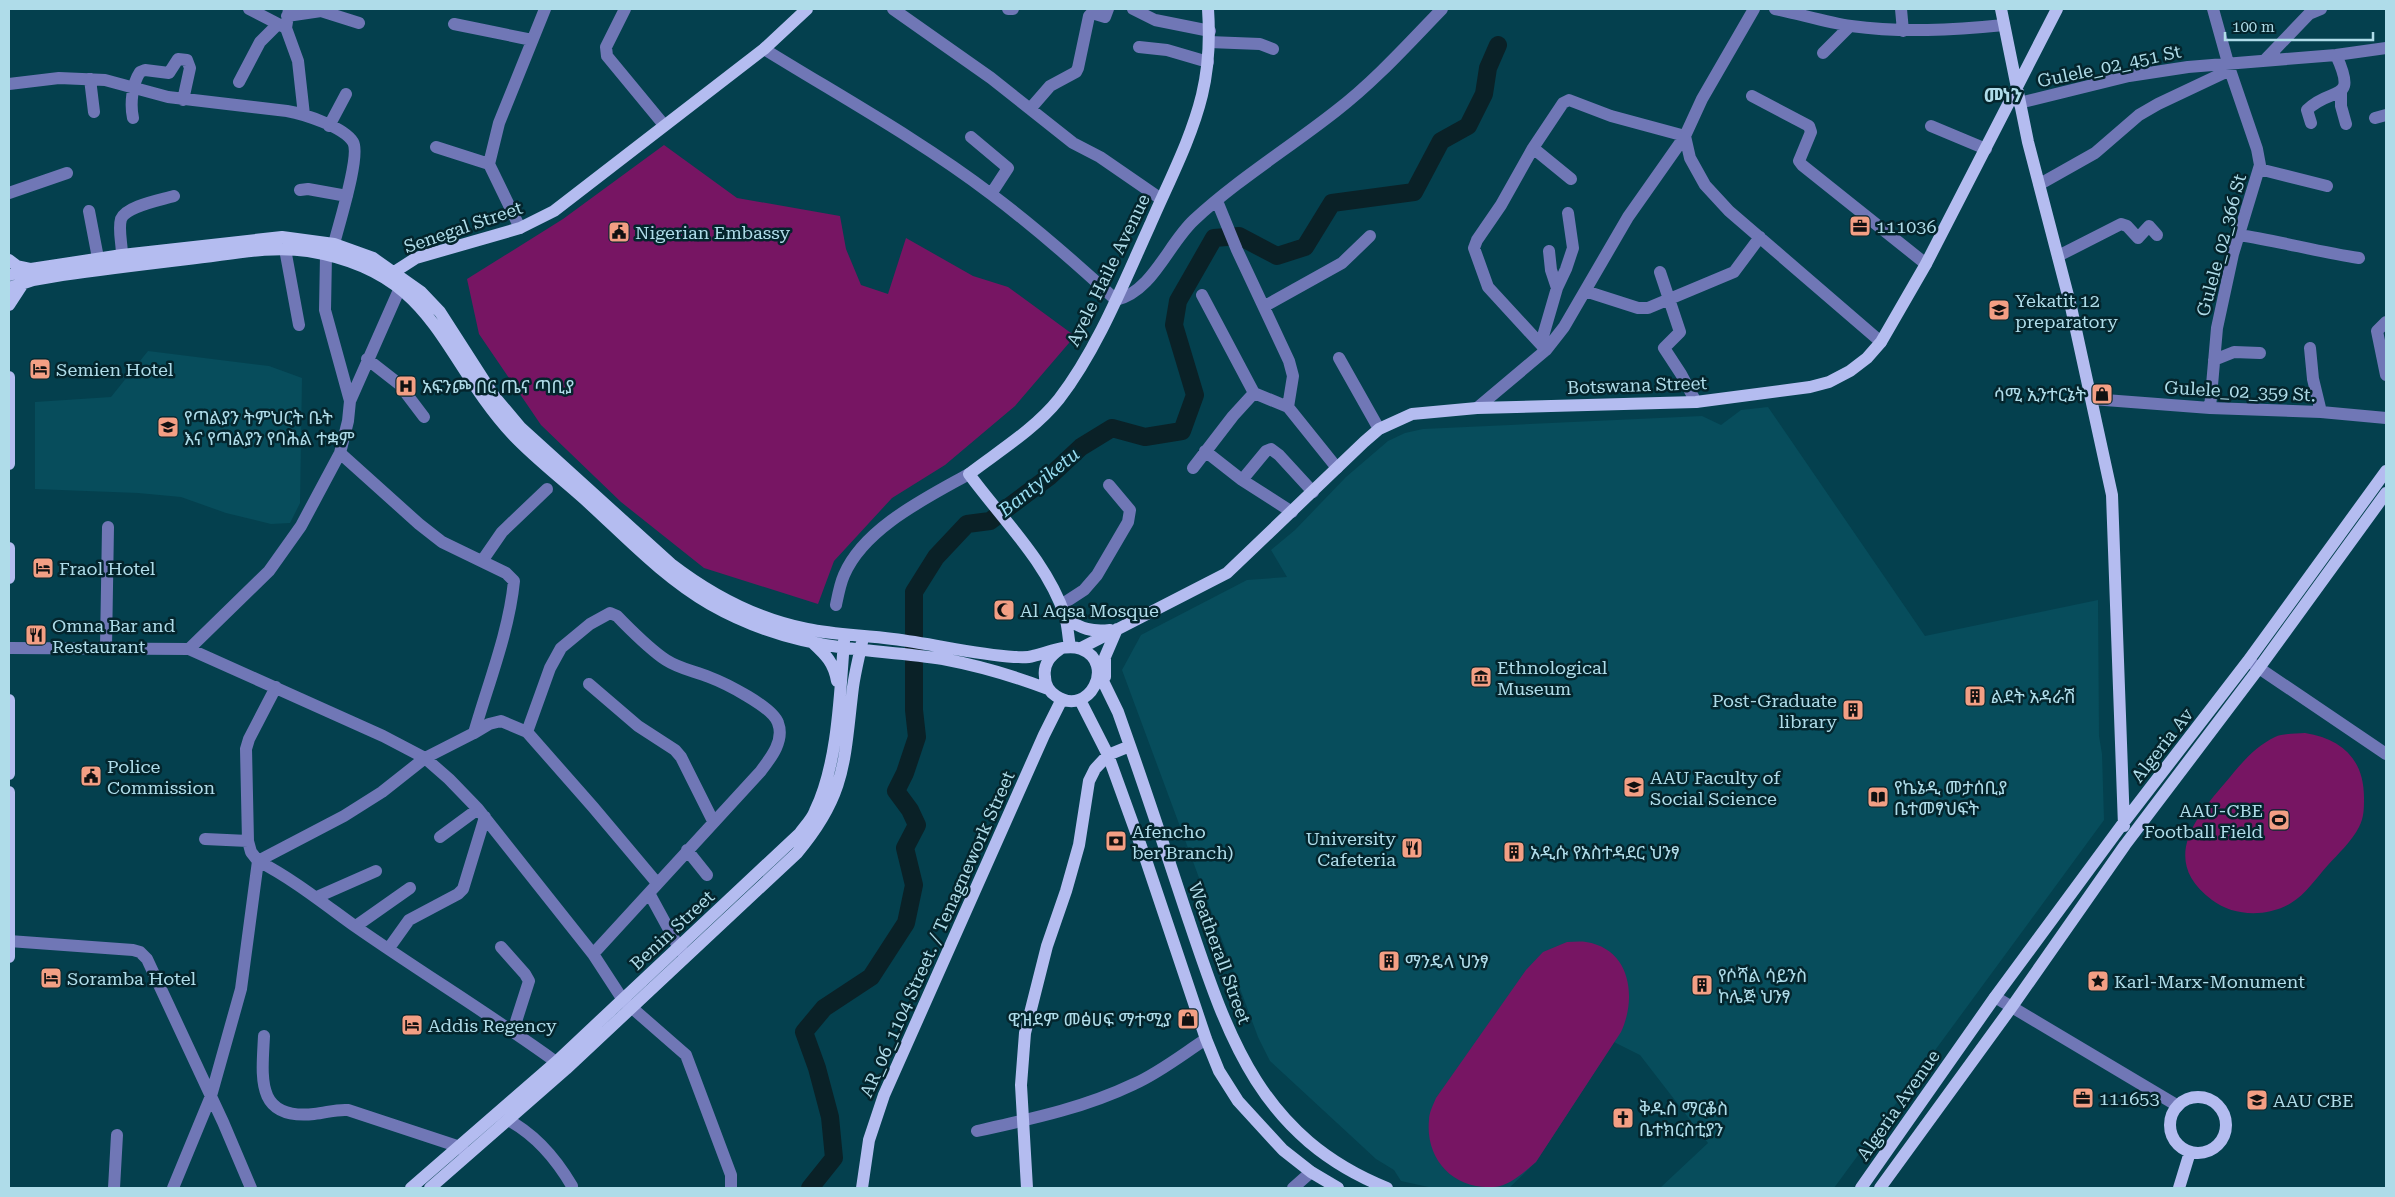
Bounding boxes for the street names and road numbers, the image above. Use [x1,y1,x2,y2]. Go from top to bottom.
street label: Gulele_02_451 St [2035,40,2183,91]
street label: Gulele_02_366 St [2192,171,2250,318]
street label: Ayele Haile Avenue [1062,190,1154,350]
street label: Senegal Street [401,197,525,257]
street label: Botswana Street [1567,372,1708,398]
street label: Gulele_02_359 St. [2164,377,2316,405]
street label: Algeria Av [2127,703,2198,786]
street label: AR_06_1104 Street. / Tenagnework Street [855,767,1019,1100]
street label: Weatherall Street [1185,879,1256,1027]
street label: Benin Street [626,886,719,974]
street label: Algeria Avenue [1852,1046,1944,1164]

